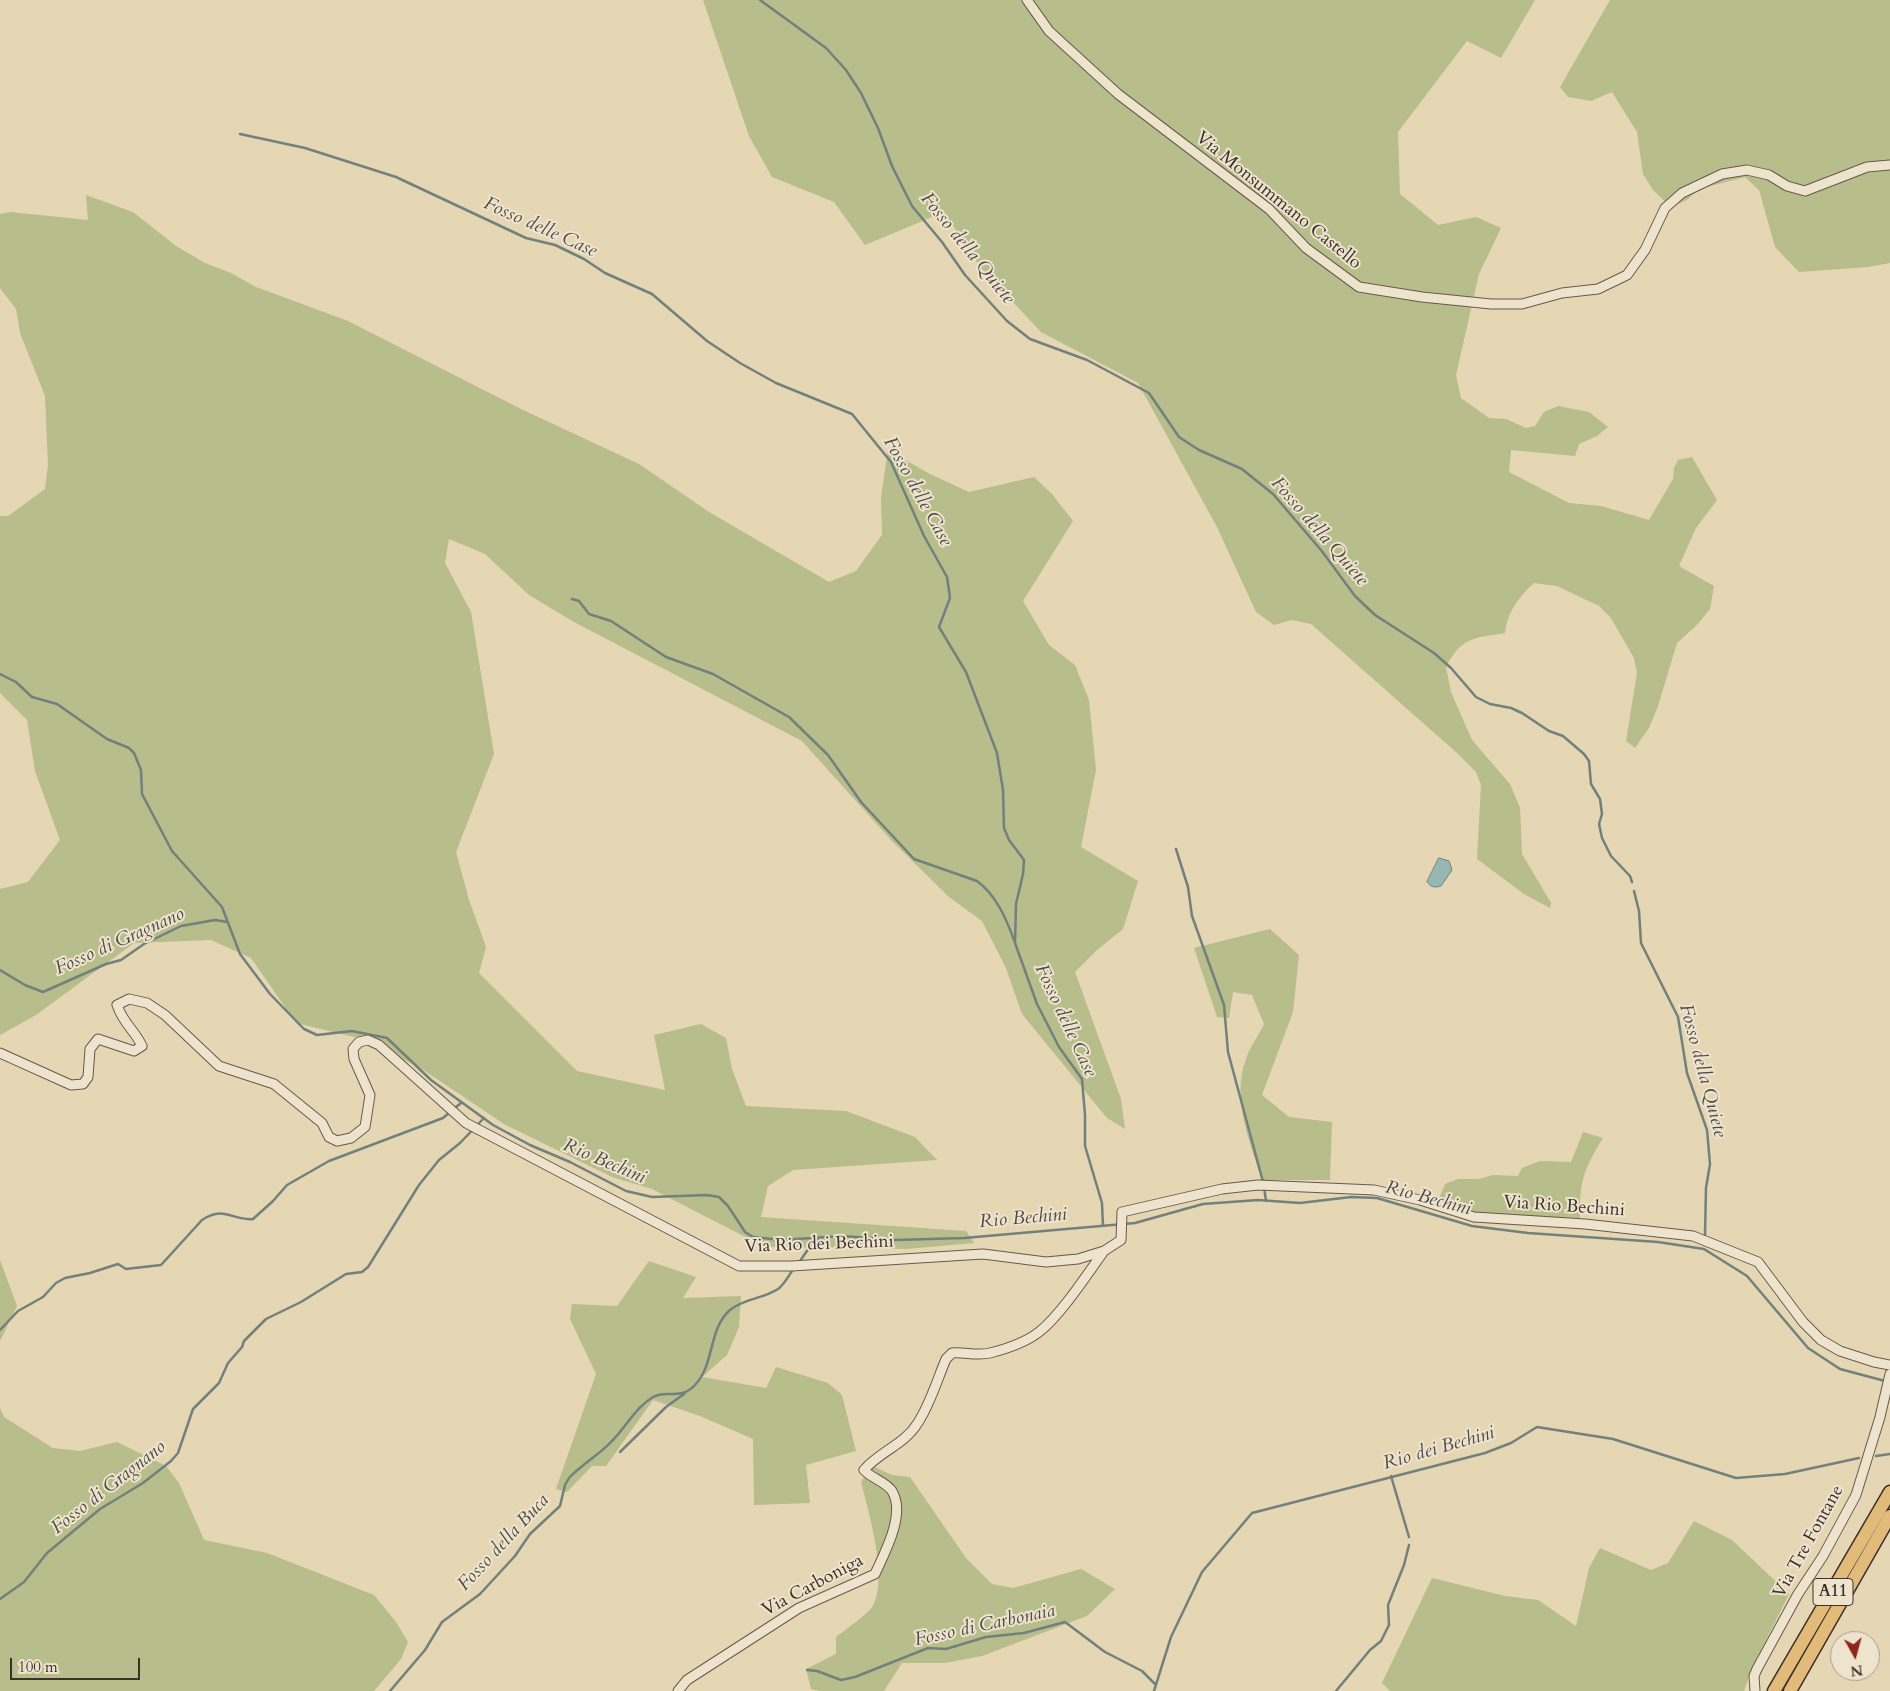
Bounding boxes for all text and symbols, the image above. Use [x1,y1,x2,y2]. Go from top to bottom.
street label: Via Monsummano Castello [1191,127,1365,275]
water label: Fosso della Quiete [915,189,1019,309]
water label: Fosso delle Case [480,193,600,263]
water label: Fosso delle Case [878,433,956,551]
water label: Fosso della Quiete [1265,473,1373,591]
water label: Fosso di Gragnano [52,903,188,981]
water label: Fosso delle Case [1029,961,1101,1081]
water label: Fosso della Quiete [1673,1002,1731,1140]
water label: Rio Bechini [559,1134,649,1190]
water label: Rio Bechini [1383,1177,1473,1221]
street label: Via Rio Bechini [1502,1192,1626,1222]
water label: Rio Bechini [978,1204,1068,1234]
street label: Via Rio dei Bechini [744,1232,894,1258]
water label: Rio dei Bechini [1381,1422,1497,1476]
water label: Fosso di Gragnano [47,1436,171,1540]
street label: Via Tre Fontane [1769,1482,1849,1602]
water label: Fosso della Buca [454,1490,554,1596]
street label: Via Carboniga [759,1550,867,1622]
road number: A11 [1813,1578,1853,1605]
water label: Fosso di Carbonaia [913,1600,1057,1652]
north arrow [1830,1631,1880,1681]
scale bar [12,1648,142,1680]
text: 100 m [18,1657,58,1677]
text: N [1850,1660,1864,1681]

